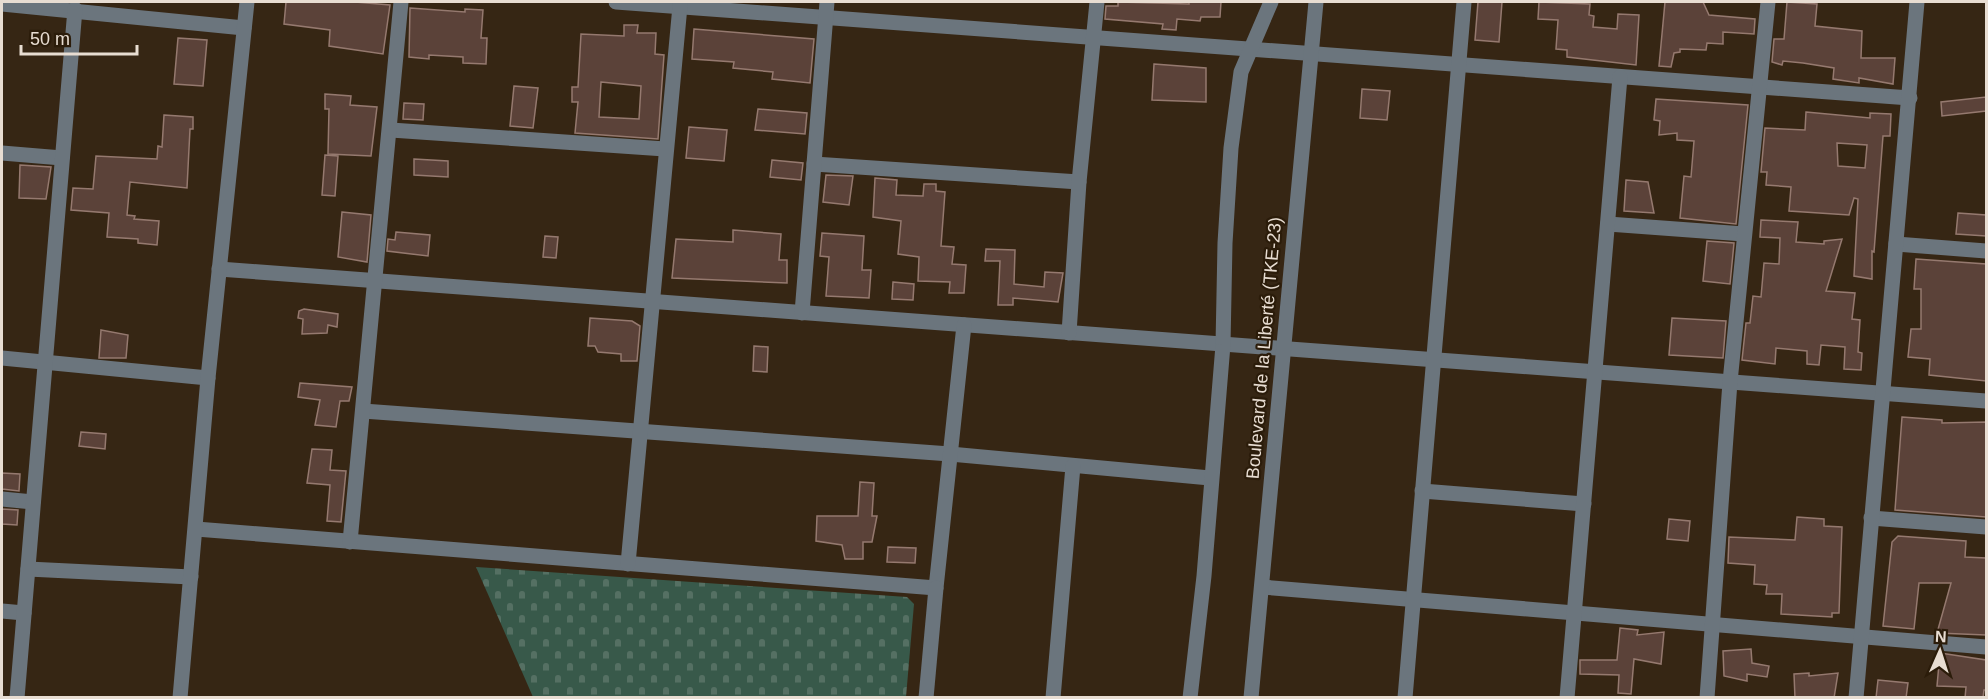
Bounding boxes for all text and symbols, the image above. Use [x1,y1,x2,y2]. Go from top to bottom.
scale bar [21,18,136,56]
text: 50 m [30,29,70,49]
street label: Boulevard de la Liberté (TKE-23) [1243,216,1285,480]
north arrow [1910,621,1970,681]
text: N [1935,628,1947,645]

